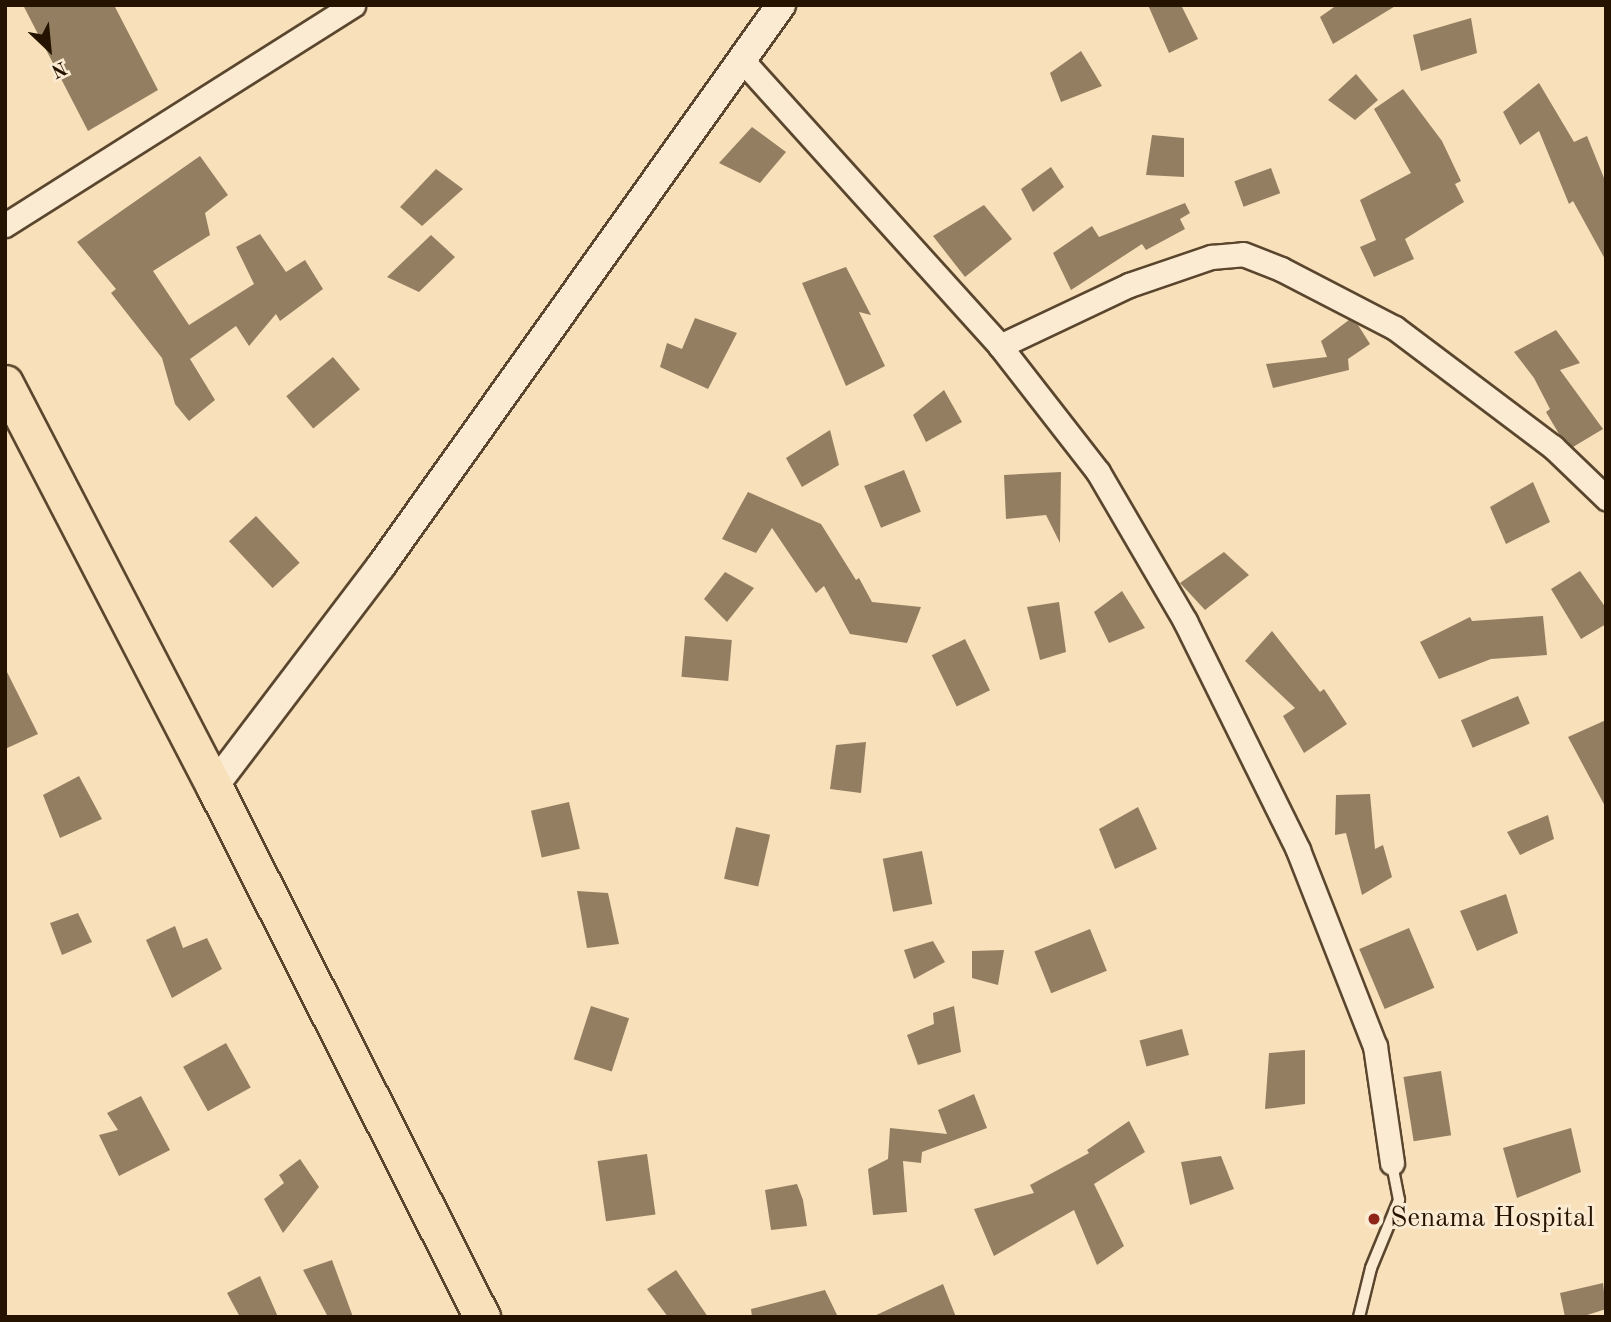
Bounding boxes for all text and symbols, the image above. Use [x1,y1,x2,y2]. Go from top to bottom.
north arrow [14,14,84,84]
text: N [48,57,69,80]
place label: Senama Hospital [1390,1202,1594,1236]
marker: Senama Hospital [1364,1209,1384,1229]

